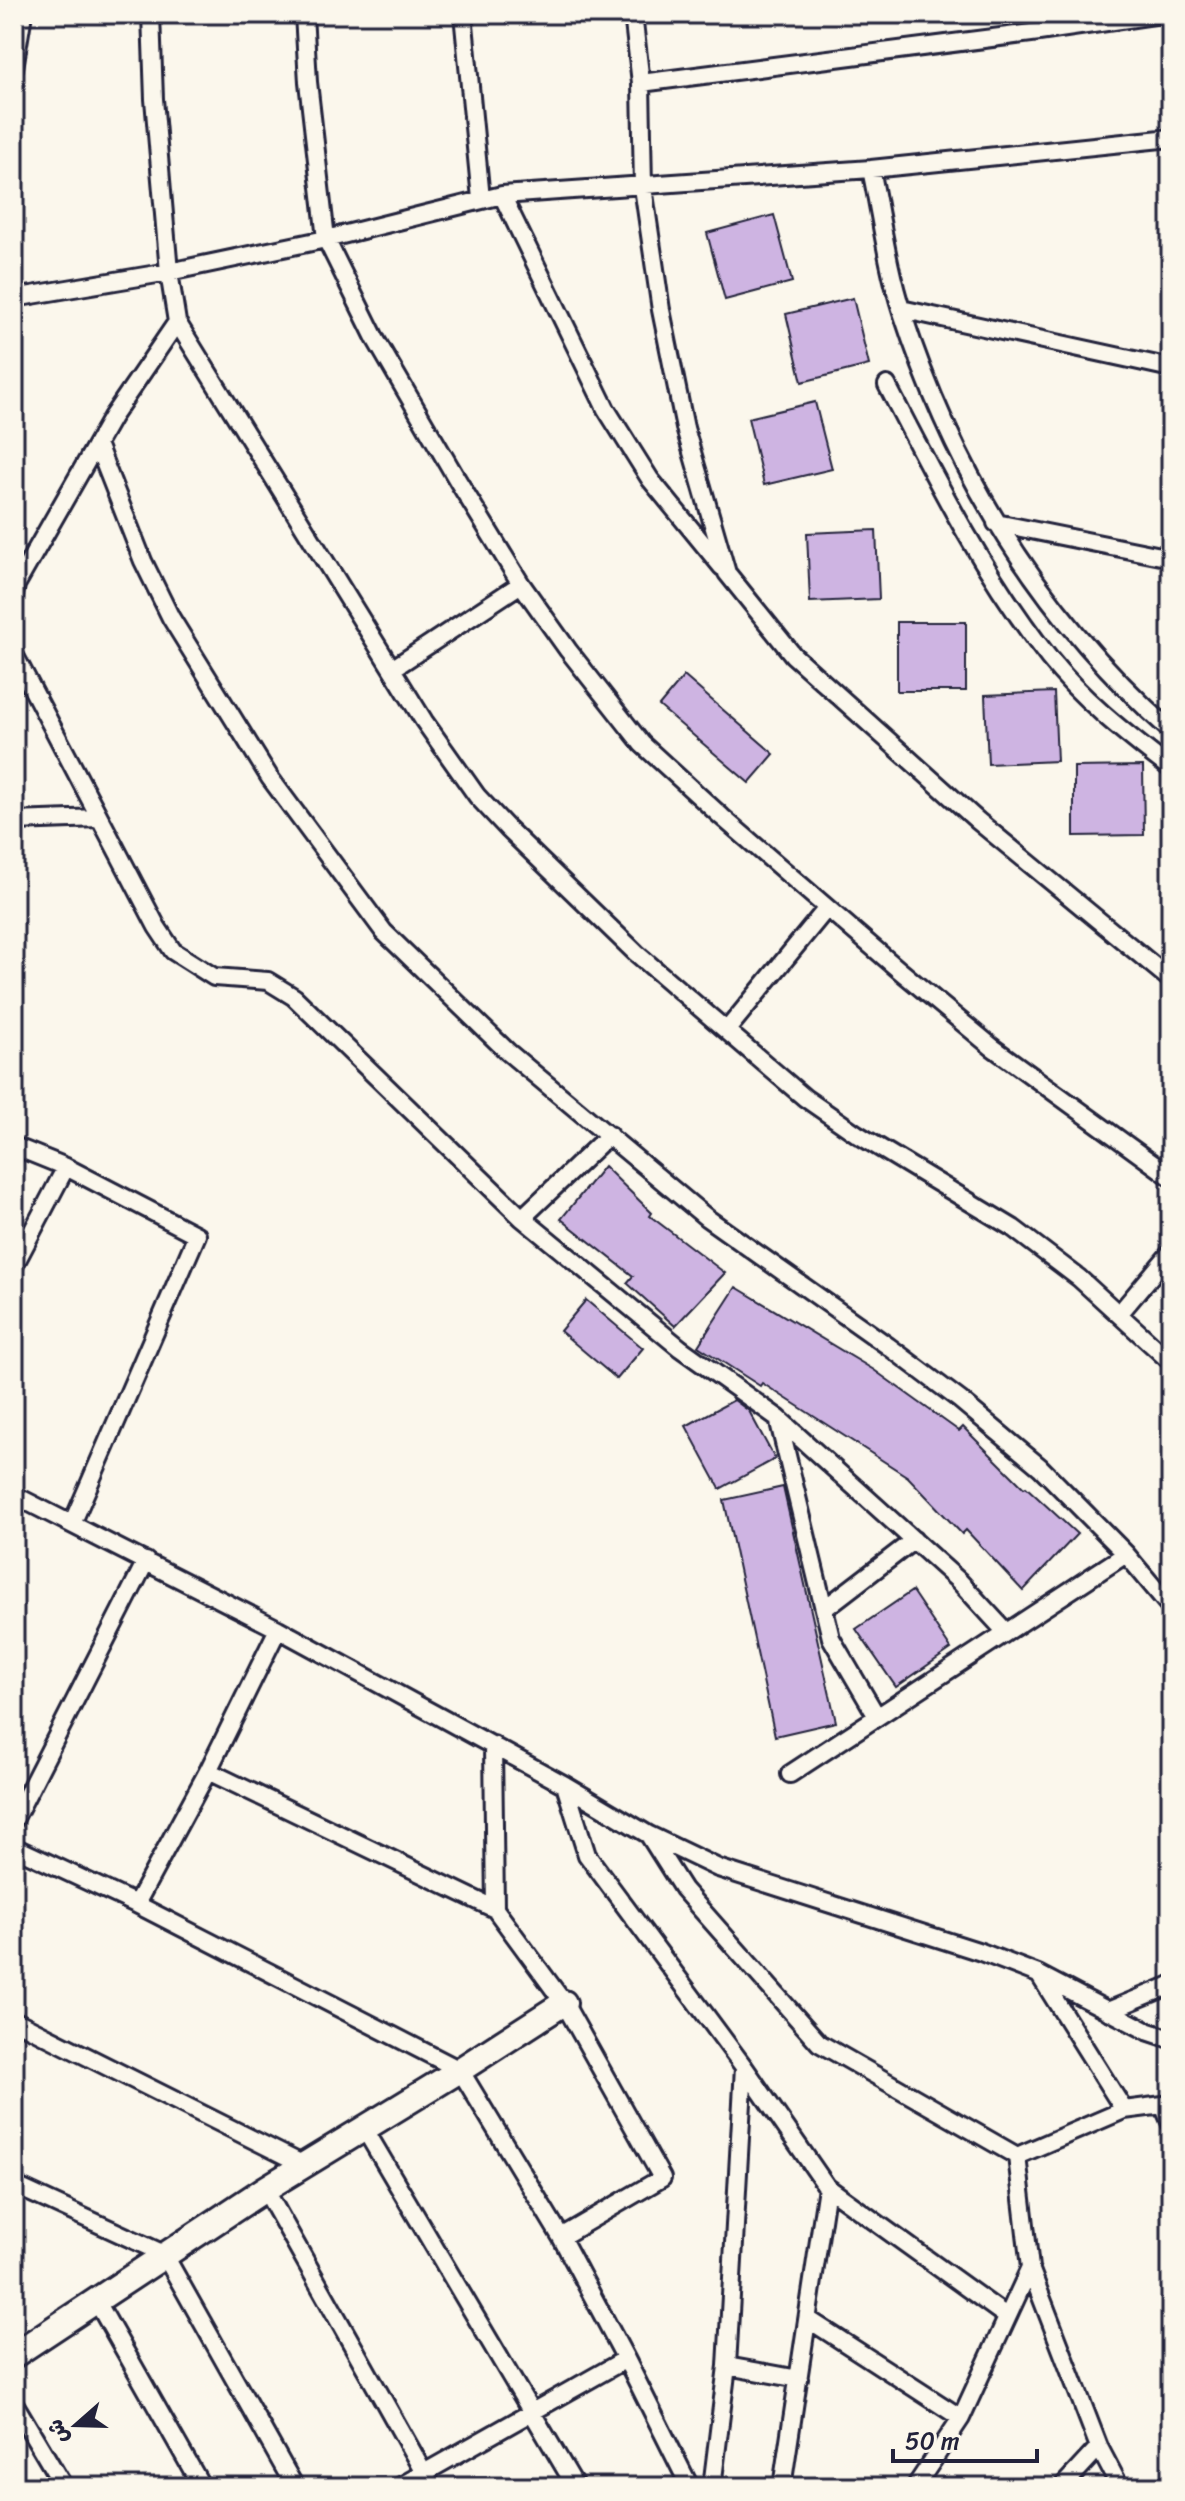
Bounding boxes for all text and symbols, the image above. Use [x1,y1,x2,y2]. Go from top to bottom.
north arrow [36,2385,116,2465]
scale bar [893,2413,1037,2463]
text: ش [35,2414,80,2450]
text: 50 m [905,2420,960,2462]

